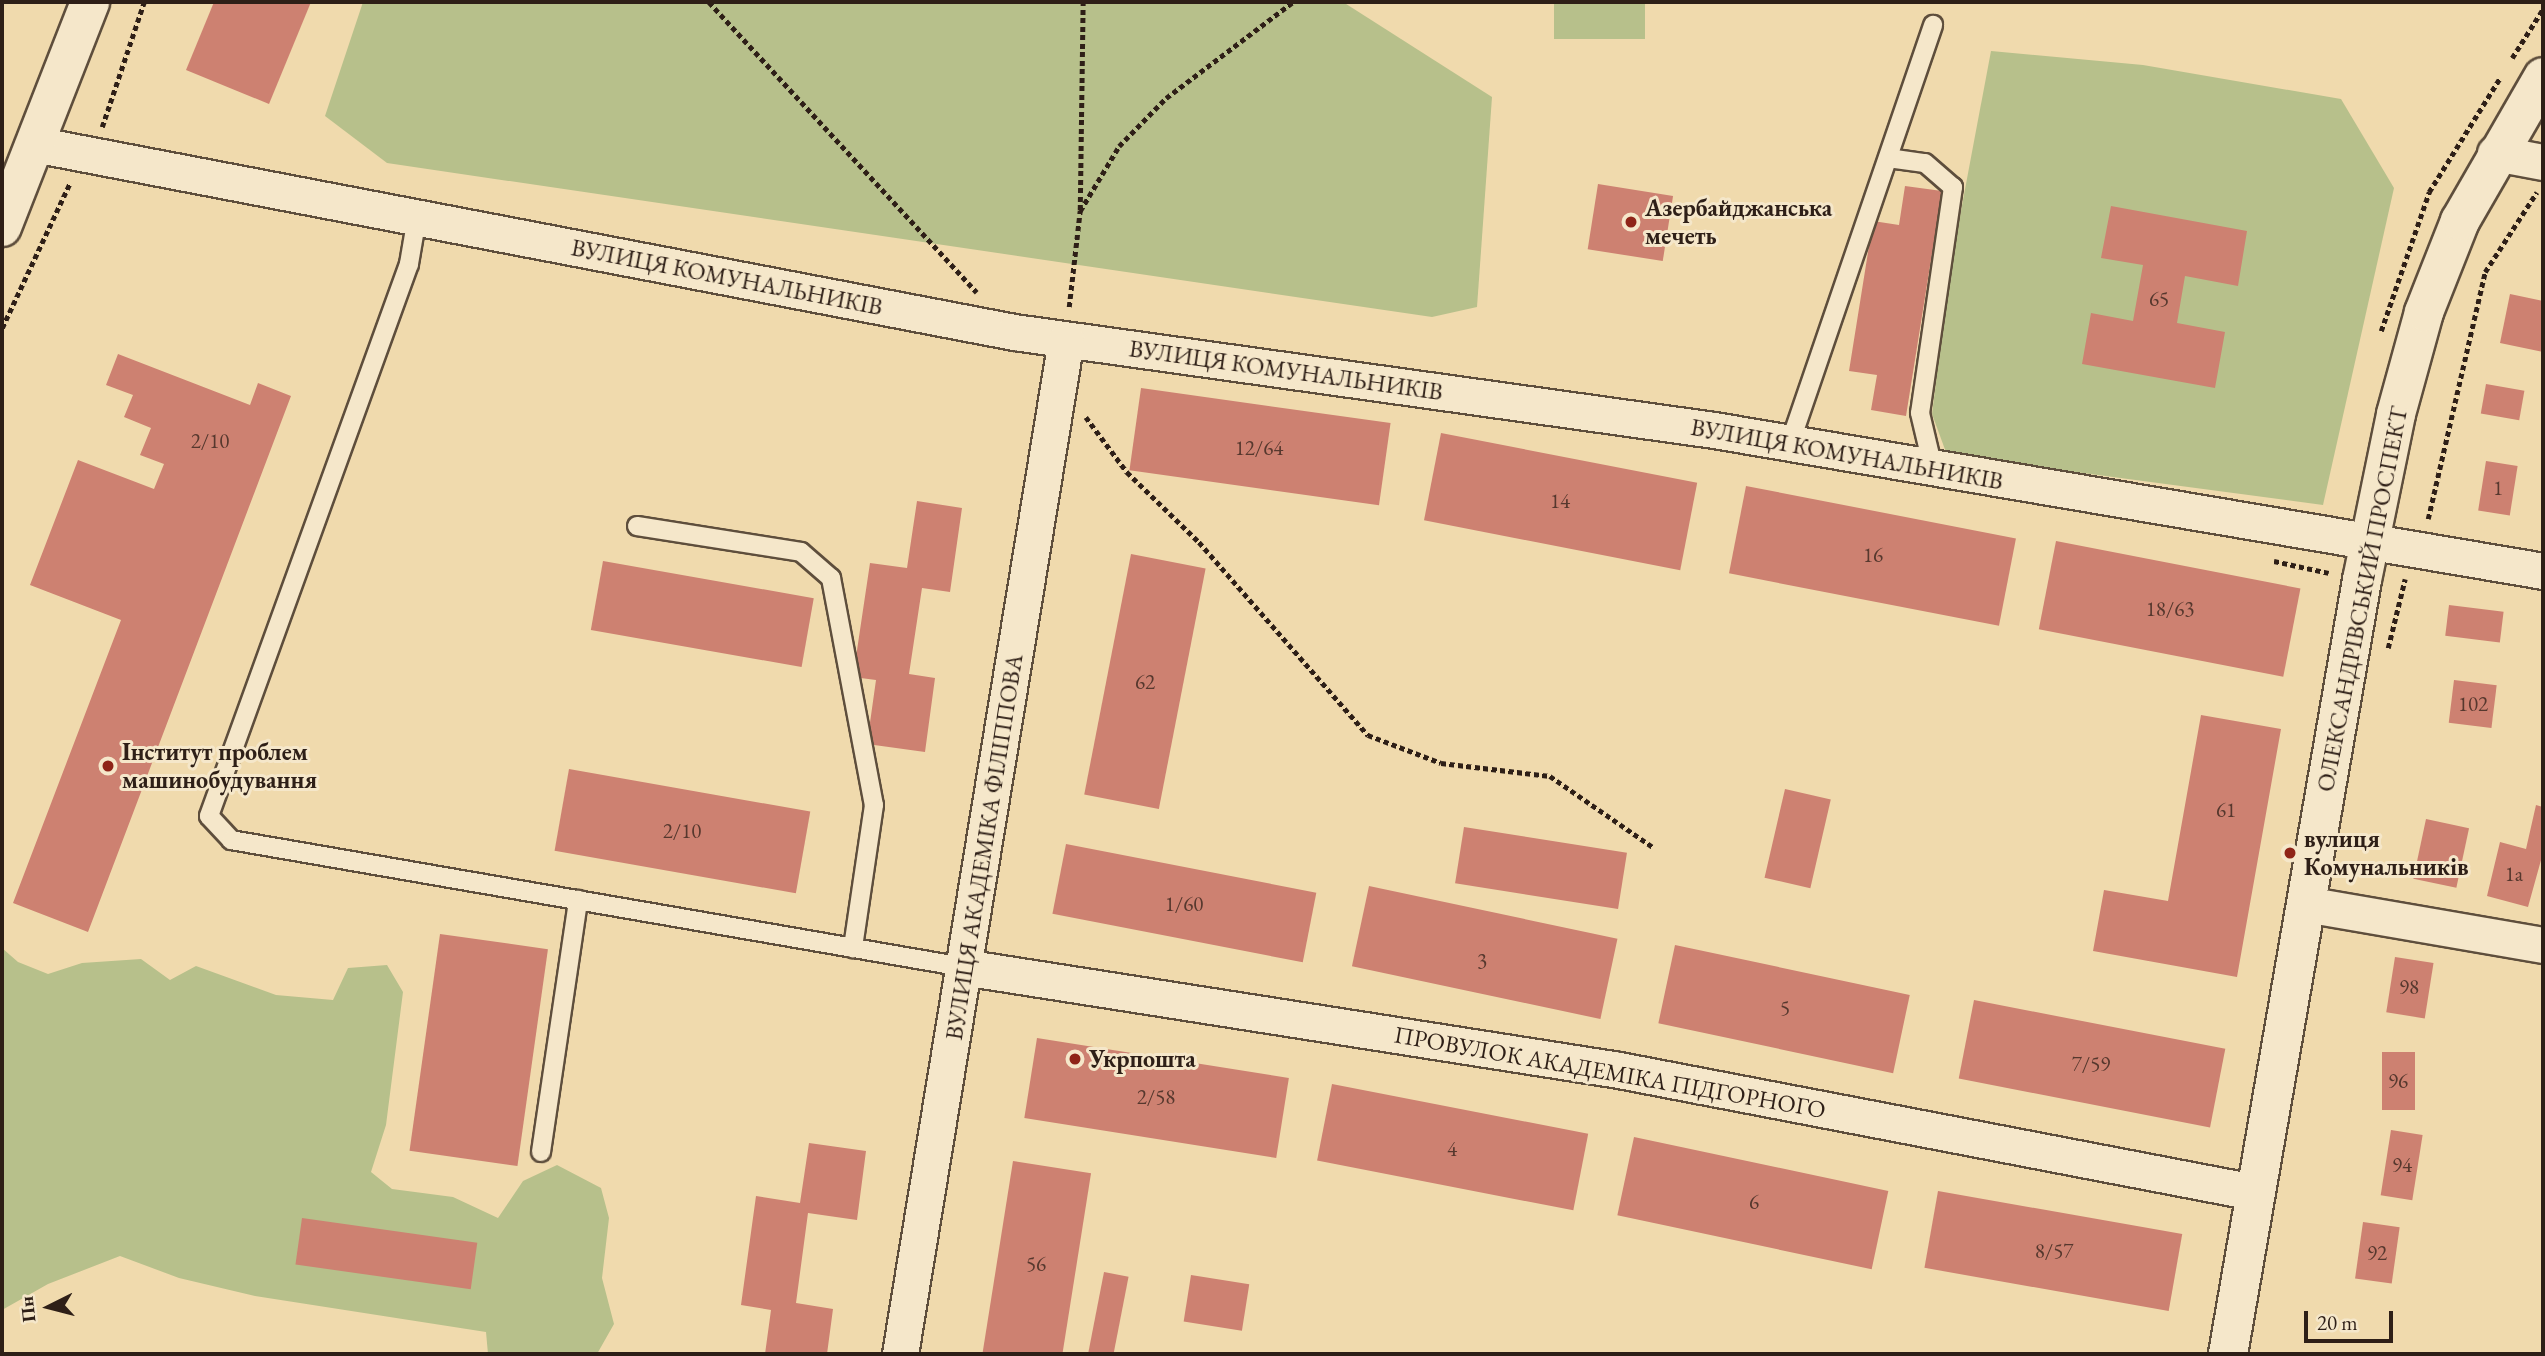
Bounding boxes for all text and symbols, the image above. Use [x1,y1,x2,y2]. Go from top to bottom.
place label: Азербайджанська мечеть [1645,194,1832,250]
marker: Азербайджанська мечеть [1623,214,1639,230]
street label: ВУЛИЦЯ КОМУНАЛЬНИКІВ [569,233,885,321]
house number: 65 [2149,286,2169,312]
street label: ВУЛИЦЯ КОМУНАЛЬНИКІВ [1127,334,1445,406]
street label: ОЛЕКСАНДРІВСЬКИЙ ПРОСПЕКТ [2310,404,2414,794]
street label: ВУЛИЦЯ КОМУНАЛЬНИКІВ [1689,412,2005,496]
house number: 2/10 [191,428,229,454]
house number: 12/64 [1235,435,1283,461]
house number: 1 [2493,475,2503,501]
house number: 14 [1550,488,1570,514]
house number: 16 [1863,542,1883,568]
house number: 18/63 [2146,596,2194,622]
street label: ВУЛИЦЯ АКАДЕМІКА ФІЛІППОВА [939,652,1029,1042]
house number: 62 [1135,669,1155,695]
house number: 102 [2458,691,2488,717]
place label: Інститут проблем машинобудування [122,738,317,794]
marker: Інститут проблем машинобудування [100,758,116,774]
house number: 61 [2216,797,2236,823]
house number: 2/10 [663,818,701,844]
place label: вулиця Комунальників [2304,825,2469,881]
marker: вулиця Комунальників [2282,845,2298,861]
house number: 1а [2505,861,2523,887]
house number: 1/60 [1165,891,1203,917]
house number: 3 [1477,948,1487,974]
house number: 98 [2399,974,2419,1000]
house number: 5 [1780,995,1790,1021]
street label: ПРОВУЛОК АКАДЕМІКА ПІДГОРНОГО [1392,1020,1828,1124]
place label: Укрпошта [1089,1045,1196,1073]
marker: Укрпошта [1067,1051,1083,1067]
house number: 7/59 [2072,1051,2110,1077]
house number: 96 [2388,1068,2408,1094]
house number: 2/58 [1137,1084,1175,1110]
house number: 4 [1447,1136,1457,1162]
house number: 94 [2392,1152,2412,1178]
house number: 6 [1749,1189,1759,1215]
house number: 8/57 [2035,1238,2073,1264]
house number: 92 [2367,1240,2387,1266]
house number: 56 [1026,1251,1046,1277]
north arrow [14,1272,84,1342]
text: Пн [14,1295,41,1323]
scale bar [2307,1296,2396,1340]
text: 20 m [2317,1309,2358,1336]

